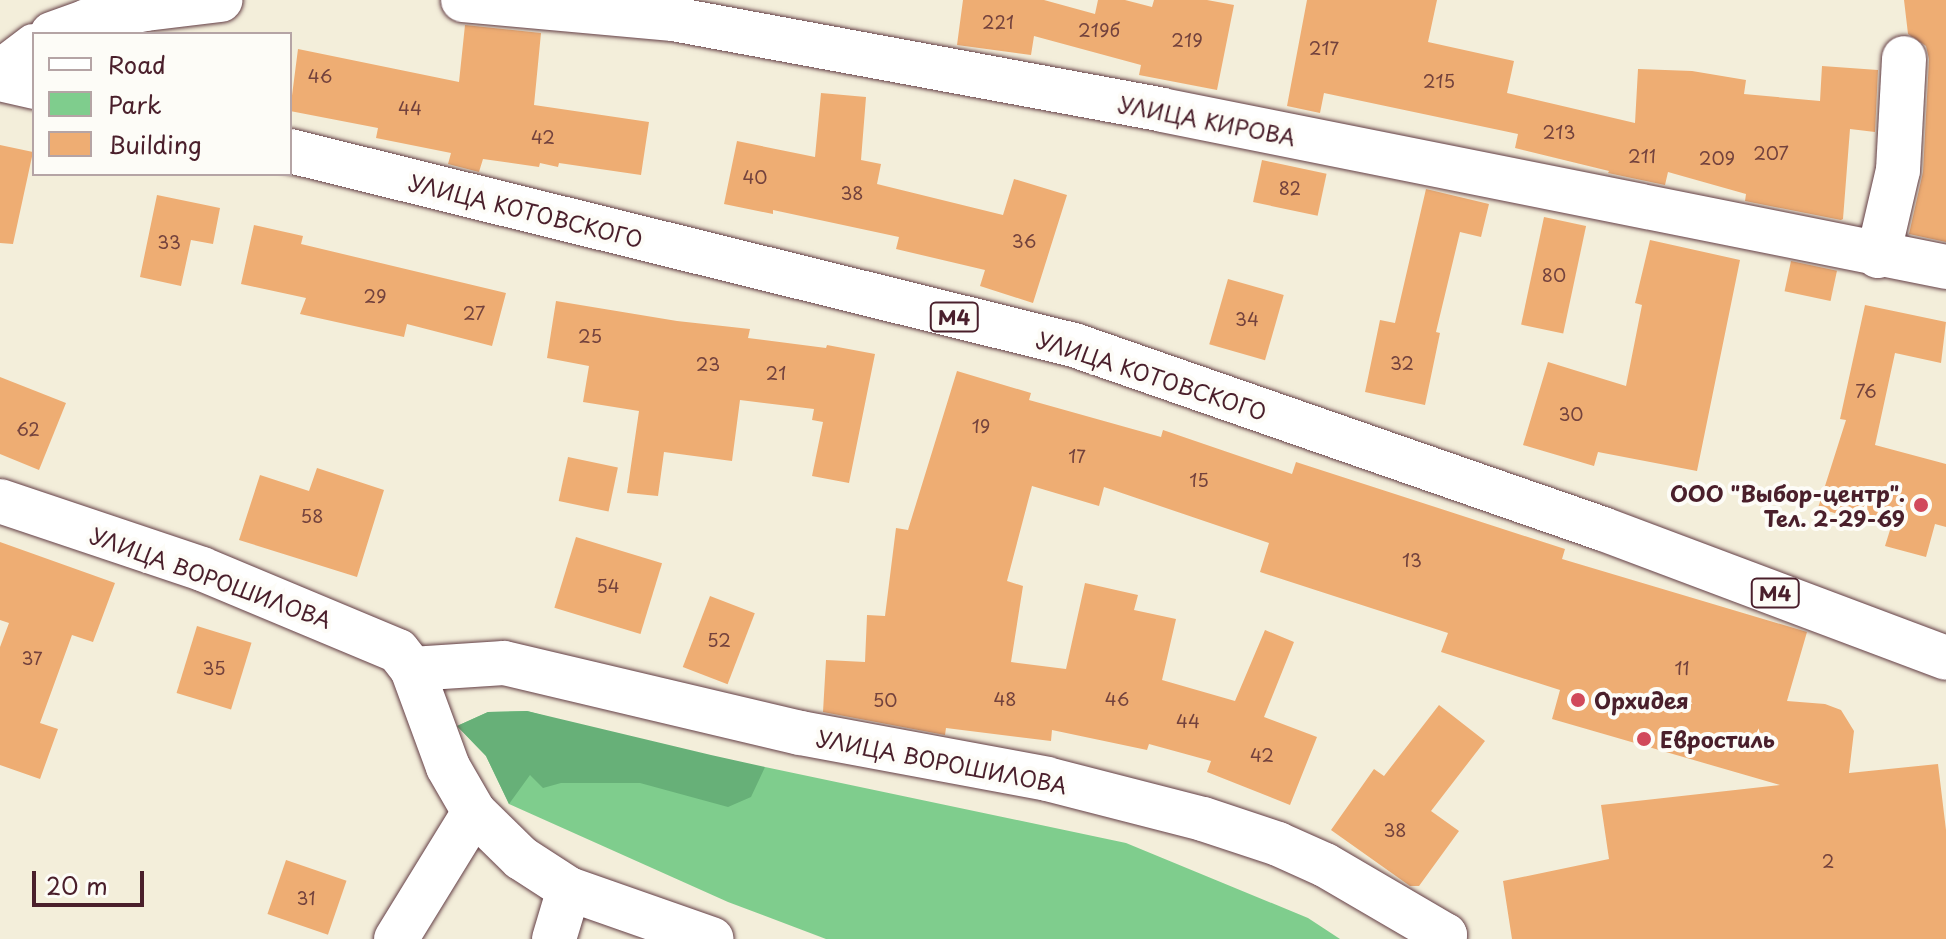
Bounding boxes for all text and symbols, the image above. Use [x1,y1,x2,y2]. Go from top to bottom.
house number: 221 [982,11,1014,33]
house number: 219б [1078,19,1120,41]
house number: 219 [1171,29,1203,51]
legend [32,32,292,176]
house number: 217 [1309,37,1339,59]
text: Road [108,46,166,82]
house number: 46 [308,65,332,87]
house number: 215 [1423,70,1455,92]
text: Park [108,86,162,122]
street label: УЛИЦА КИРОВА [1116,90,1298,150]
house number: 44 [398,97,422,119]
house number: 213 [1543,121,1575,143]
text: Building [108,126,202,162]
house number: 42 [531,126,555,148]
house number: 207 [1753,142,1789,164]
house number: 211 [1628,145,1656,167]
house number: 209 [1699,147,1735,169]
house number: 40 [742,166,768,188]
street label: УЛИЦА КОТОВСКОГО [406,168,646,252]
house number: 82 [1279,177,1301,199]
house number: 38 [840,182,864,204]
house number: 36 [1012,230,1036,252]
house number: 33 [157,231,181,253]
house number: 80 [1542,264,1566,286]
house number: 29 [364,285,386,307]
road number: M4 [928,301,980,333]
house number: 27 [463,302,485,324]
house number: 34 [1235,308,1259,330]
house number: 25 [578,325,602,347]
street label: УЛИЦА КОТОВСКОГО [1033,325,1271,425]
house number: 32 [1390,352,1414,374]
house number: 23 [696,353,720,375]
house number: 21 [766,362,786,384]
house number: 76 [1855,380,1877,402]
house number: 30 [1558,403,1584,425]
house number: 19 [972,415,990,437]
house number: 62 [16,418,40,440]
house number: 17 [1068,445,1086,467]
house number: 15 [1189,469,1209,491]
place label: ООО "Выбор-центр". Тел. 2-29-69 [1670,479,1905,530]
marker: ООО "Выбор-центр". Тел. 2-29-69 [1912,496,1930,514]
house number: 58 [301,505,323,527]
street label: УЛИЦА ВОРОШИЛОВА [86,521,336,633]
house number: 13 [1402,549,1422,571]
house number: 54 [596,575,620,597]
road number: M4 [1749,577,1801,609]
house number: 52 [707,629,731,651]
house number: 37 [21,647,43,669]
house number: 35 [202,657,226,679]
house number: 11 [1674,657,1690,679]
place label: Орхидея [1594,687,1689,713]
house number: 48 [993,688,1017,710]
house number: 46 [1105,688,1129,710]
house number: 50 [873,689,897,711]
marker: Орхидея [1569,691,1587,709]
house number: 44 [1176,710,1200,732]
street label: УЛИЦА ВОРОШИЛОВА [814,724,1070,798]
place label: Евростиль [1660,726,1775,752]
marker: Евростиль [1635,730,1653,748]
house number: 42 [1250,744,1274,766]
house number: 38 [1383,819,1407,841]
house number: 2 [1822,850,1834,872]
scale bar [36,855,148,905]
text: 20 m [46,867,108,903]
house number: 31 [297,887,315,909]

